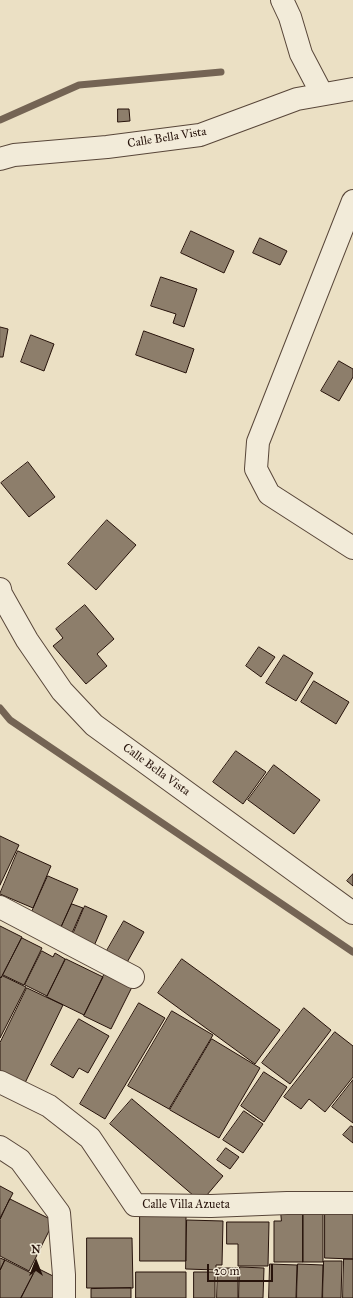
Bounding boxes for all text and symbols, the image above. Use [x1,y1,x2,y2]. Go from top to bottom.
street label: Calle Bella Vista [127,125,207,151]
street label: Calle Bella Vista [120,741,192,799]
street label: Calle Villa Azueta [142,1198,230,1212]
north arrow [16,1242,56,1282]
text: N [31,1243,41,1256]
scale bar [209,1256,275,1282]
text: 20 m [214,1264,240,1278]

